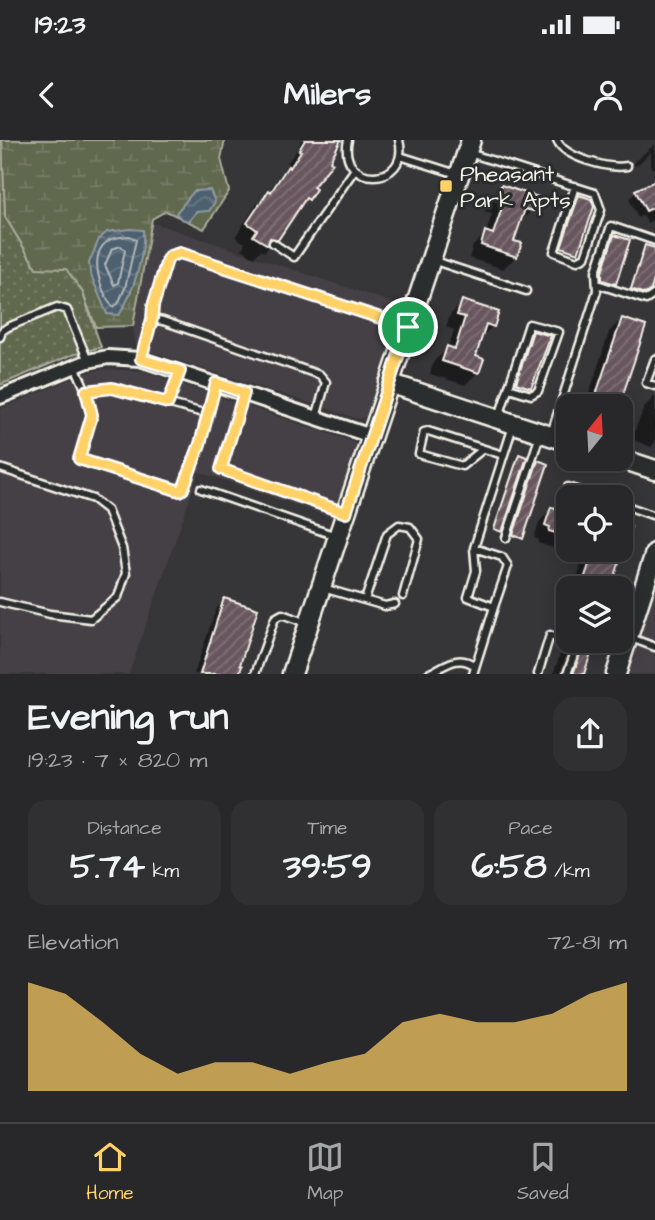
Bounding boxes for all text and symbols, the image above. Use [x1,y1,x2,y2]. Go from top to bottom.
text: 19:23 [35,7,86,43]
text: Milers [284,72,371,117]
icon: back [28,76,66,114]
icon: person [589,76,627,114]
place label: Pheasant Park Apts [460,158,571,216]
marker: Pheasant Park Apts [438,178,454,194]
pin [378,297,438,357]
icon: arrive [389,308,427,346]
north arrow [556,394,634,471]
map controls [556,394,633,653]
button: locate [556,485,633,562]
button: layers [556,576,633,653]
text: Evening run [28,692,229,744]
button: share [553,697,627,771]
text: 19:23 · 7 × 820 m [28,744,208,776]
text: Distance [88,815,161,842]
text: Time [308,815,347,842]
text: Pace [508,815,553,842]
text: 5.74 [70,842,145,891]
text: 39:59 [283,842,372,891]
text: 6:58 [472,842,547,891]
text: km [145,858,179,885]
text: /km [547,858,589,885]
text: Elevation [28,926,119,958]
text: 72–81 m [548,926,627,958]
tab: Home [86,1138,134,1207]
tab: Map [306,1138,344,1207]
tab: Saved [517,1138,569,1207]

